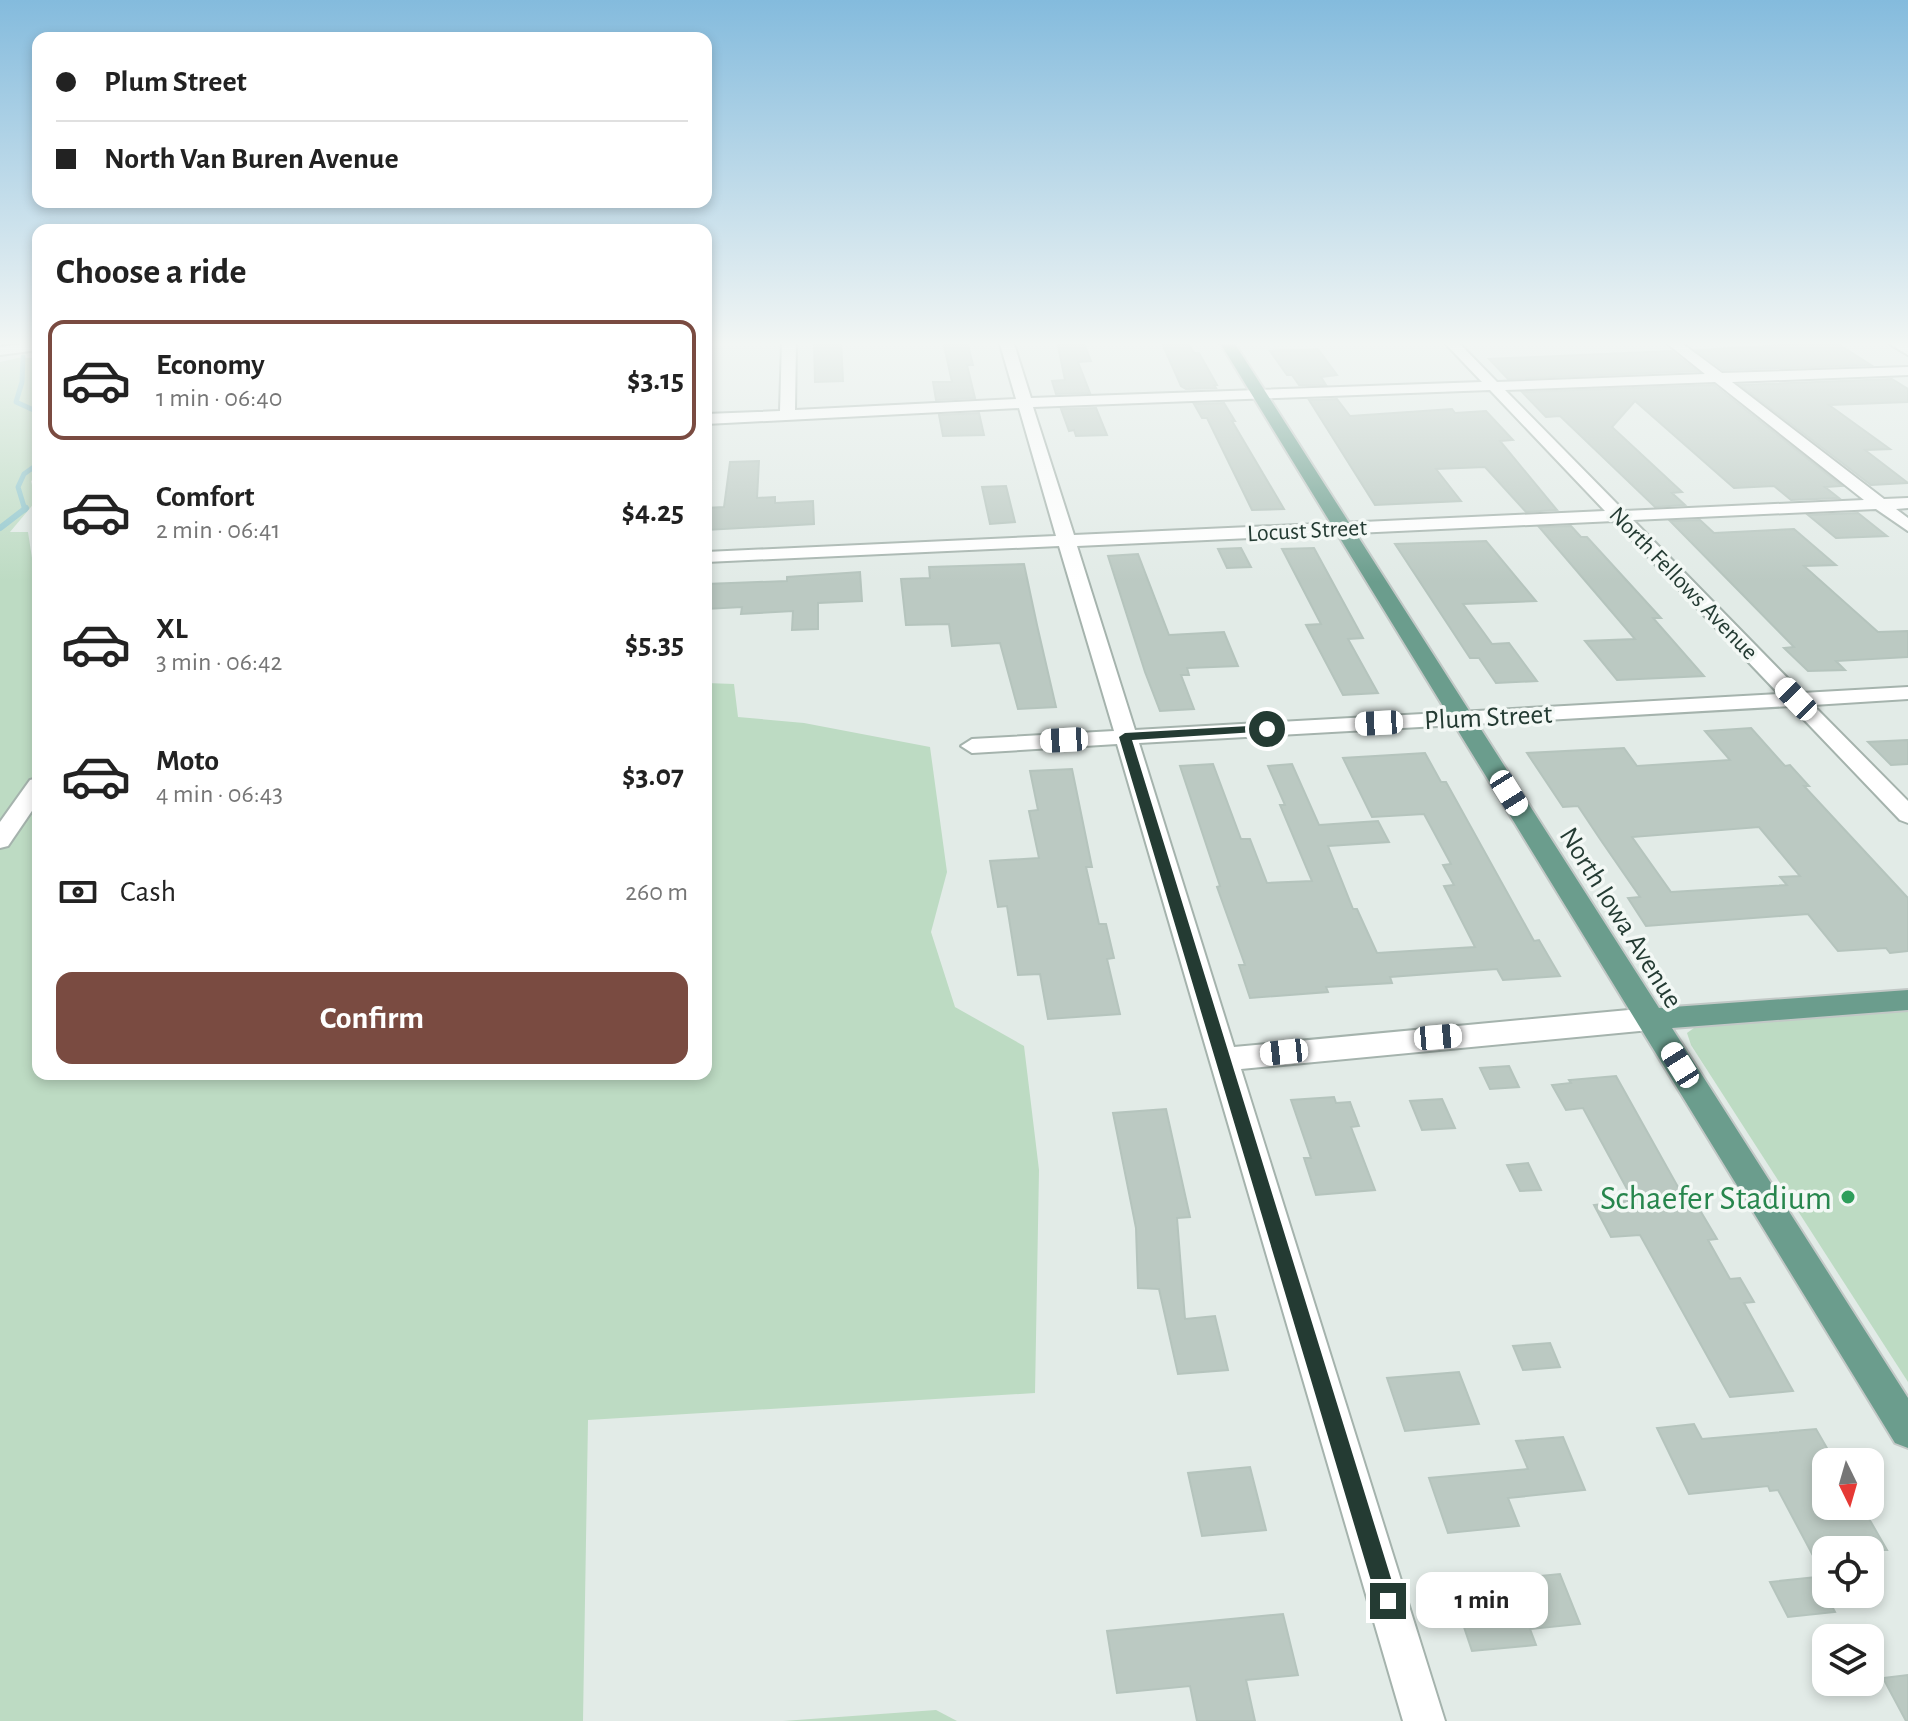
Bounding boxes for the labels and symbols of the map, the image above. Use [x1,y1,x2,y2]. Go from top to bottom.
street label: North Fellows Avenue [1604,503,1762,665]
street label: Locust Street [1247,516,1368,546]
car [1771,673,1821,725]
street label: Plum Street [1423,701,1553,735]
car [1354,710,1404,736]
route start [1249,711,1285,747]
car [1039,727,1089,753]
car [1486,766,1532,820]
street label: North Iowa Avenue [1554,823,1687,1013]
car [1413,1023,1463,1051]
car [1259,1038,1309,1066]
car [1657,1038,1703,1092]
place label: Schaefer Stadium [1600,1182,1832,1216]
marker: Schaefer Stadium [1839,1188,1857,1206]
north arrow [1812,1448,1884,1520]
callout: 1 min [1416,1573,1548,1629]
route end [1370,1583,1406,1619]

